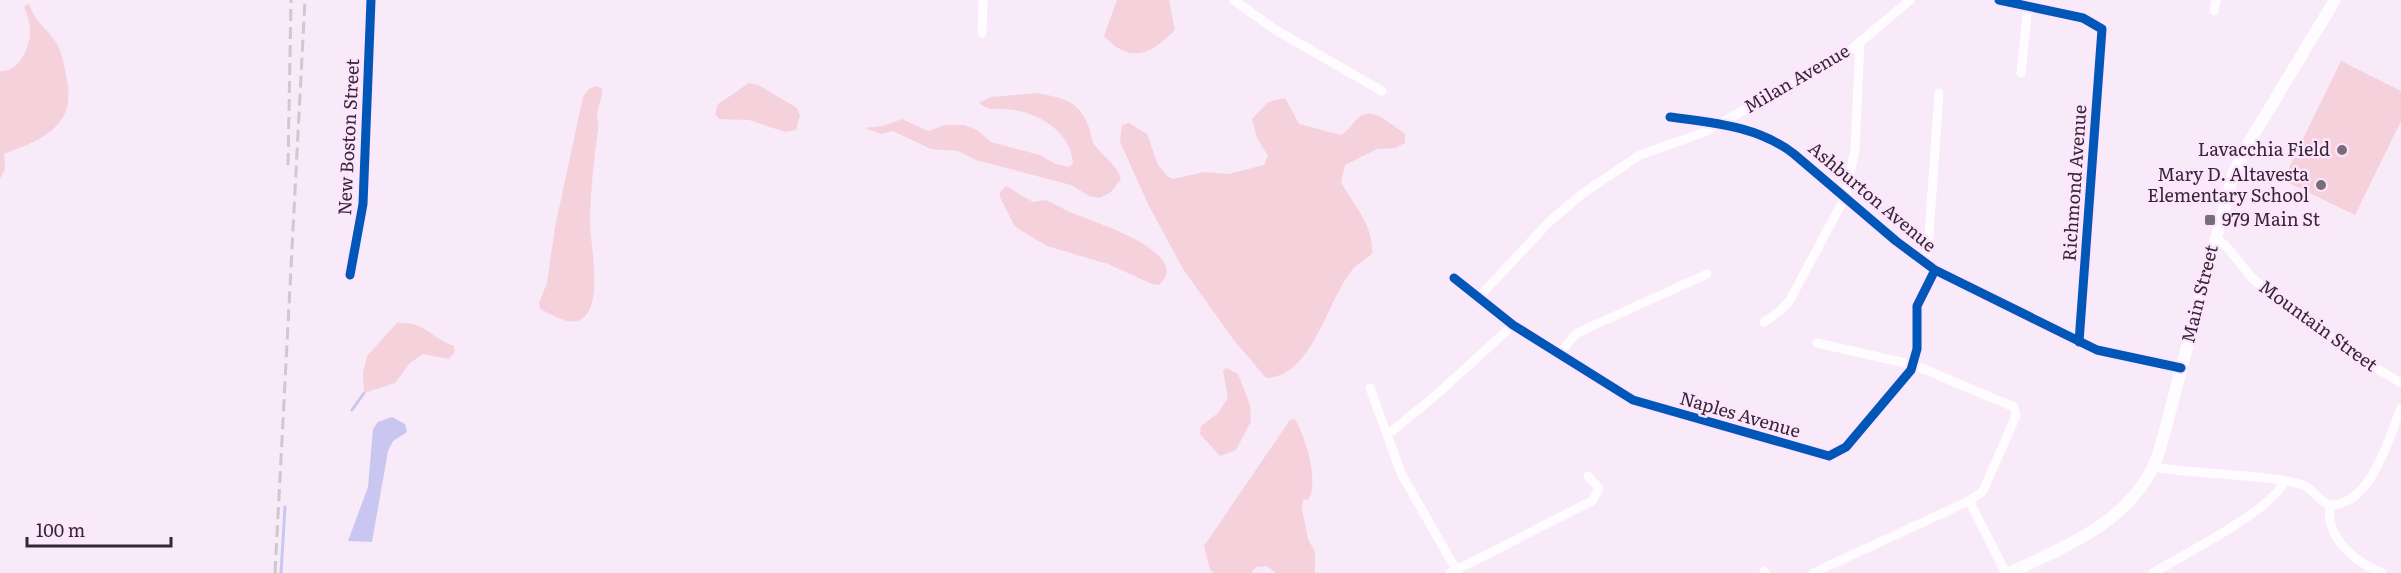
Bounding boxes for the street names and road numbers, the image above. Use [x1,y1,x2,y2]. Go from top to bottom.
street label: Milan Avenue [1738,36,1854,119]
street label: New Boston Street [330,57,365,216]
street label: Richmond Avenue [2055,104,2092,262]
street label: Ashburton Avenue [1803,134,1943,258]
street label: Main Street [2173,241,2224,346]
street label: Mountain Street [2254,272,2384,377]
street label: Naples Avenue [1677,383,1804,444]

